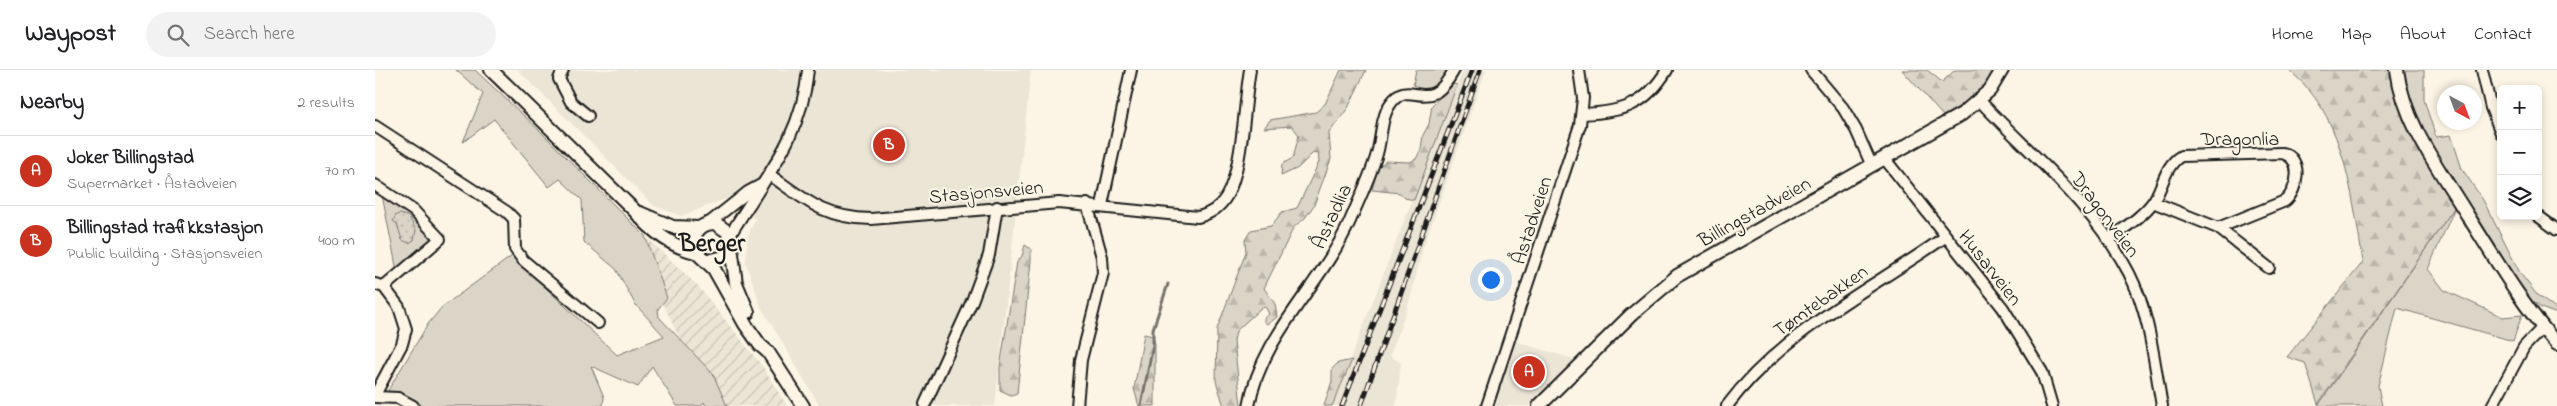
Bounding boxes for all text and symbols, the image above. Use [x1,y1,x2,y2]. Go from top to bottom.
search box [146,12,496,57]
text: Waypost [25,17,116,52]
icon: search [164,21,192,49]
text: Search here [204,21,295,48]
text: Home [2272,22,2313,48]
text: Map [2341,22,2372,48]
text: About [2400,22,2446,48]
text: Contact [2474,22,2532,48]
north arrow [2437,85,2482,130]
map controls [2497,85,2542,220]
button: + [2497,85,2542,130]
text: Nearby [20,88,84,118]
text: 2 results [297,91,355,115]
pin: B [873,126,905,164]
street label: Dragonlia [2200,126,2279,156]
button: − [2497,130,2542,175]
text: Joker Billingstad [67,145,194,172]
text: A [31,159,41,183]
text: 70 m [325,159,355,183]
street label: Dragonveien [2061,166,2146,265]
street label: Billingstadveien [1693,170,1817,258]
text: Supermarket · Åstadveien [67,172,237,196]
street label: Åstadveien [1506,173,1561,269]
street label: Stasjonsveien [928,174,1045,213]
button: layers [2497,175,2542,220]
street label: Åstadlia [1306,180,1361,254]
text: Billingstad trafikkstasjon [67,215,263,242]
street label: Husarveien [1950,224,2028,313]
district label: Berger [678,227,746,265]
text: B [31,229,41,253]
text: 400 m [318,229,355,253]
text: Public building · Stasjonsveien [67,242,262,266]
street label: Tømtebakken [1768,259,1875,345]
your location [1478,267,1504,293]
pin: A [1513,353,1545,391]

